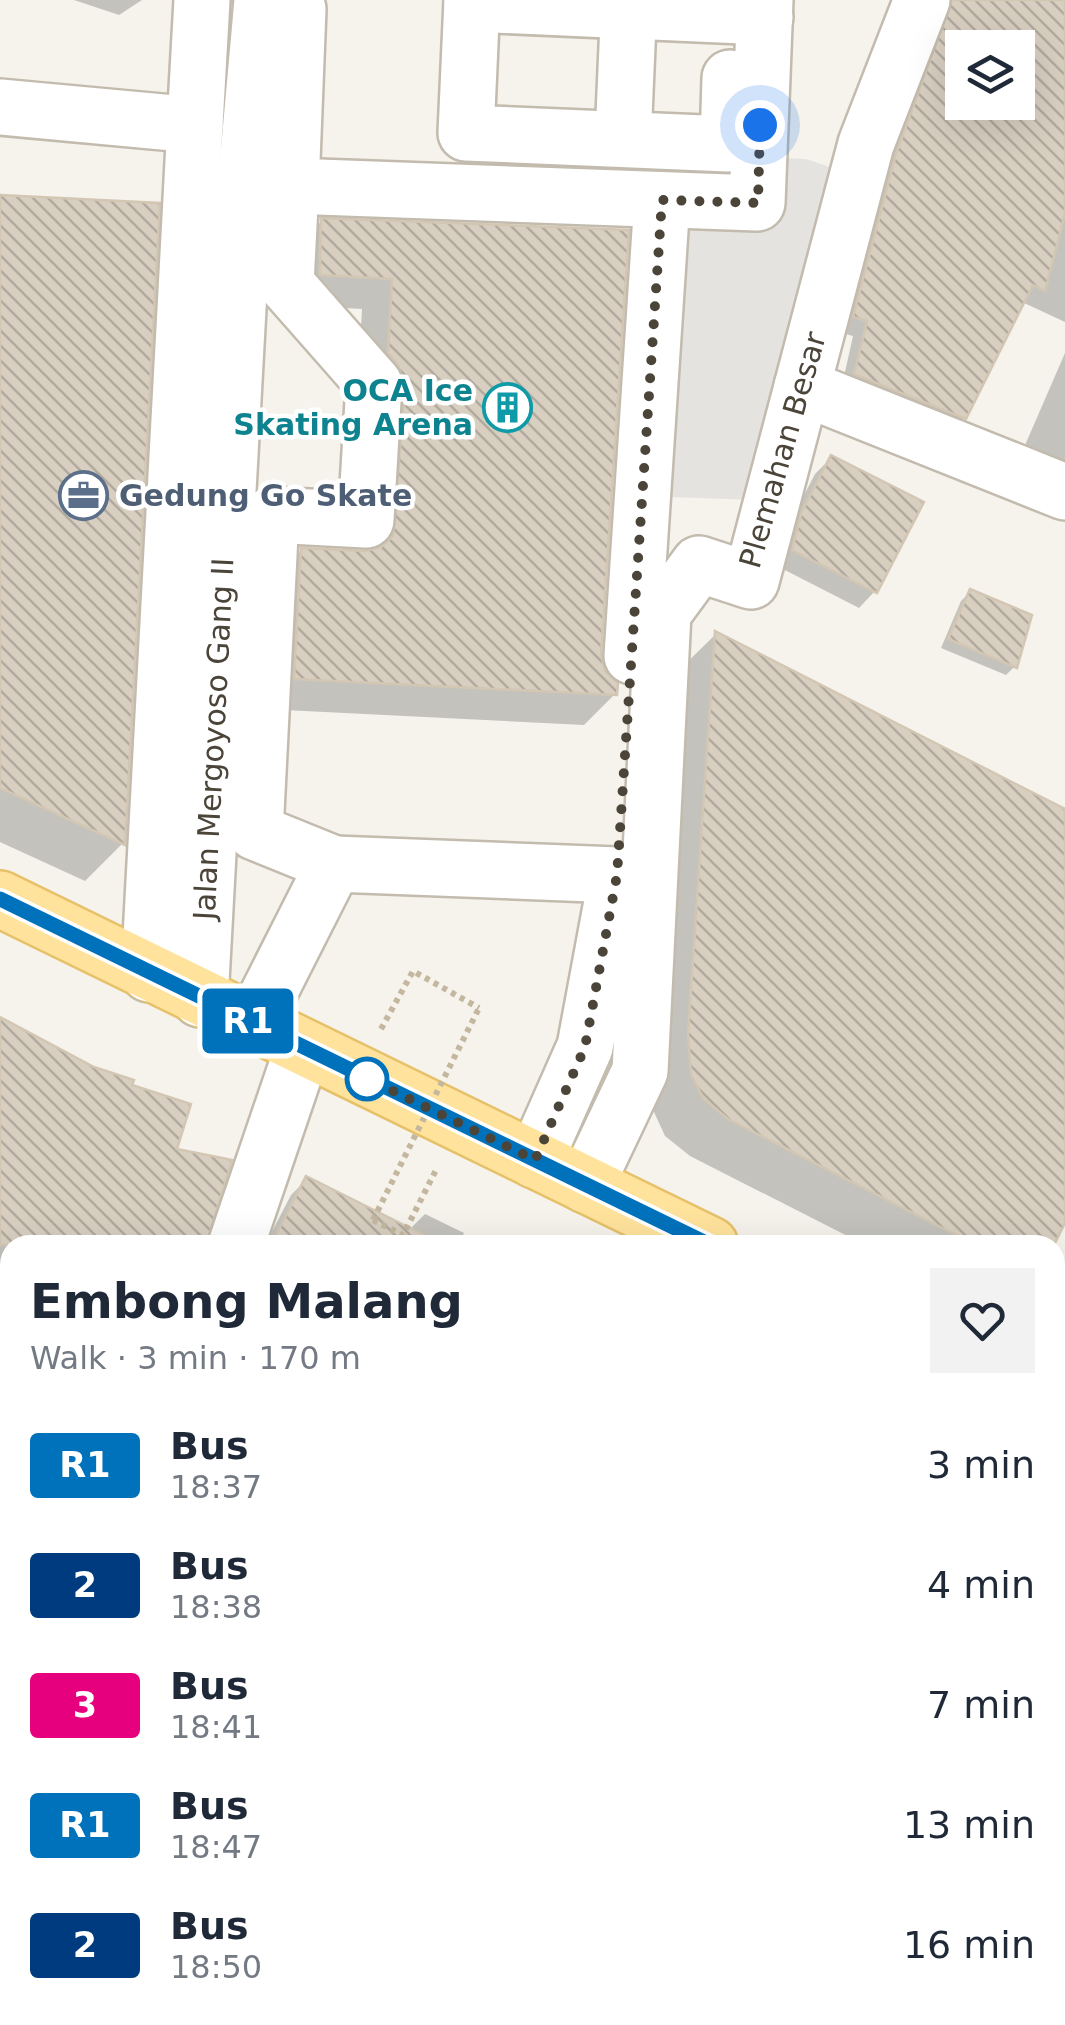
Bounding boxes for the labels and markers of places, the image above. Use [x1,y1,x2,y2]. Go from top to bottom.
place label: OCA Ice Skating Arena [233,373,473,442]
building icon: OCA Ice Skating Arena [482,382,534,434]
office icon: Gedung Go Skate [58,470,110,522]
place label: Gedung Go Skate [119,478,412,513]
unlabelled marker [346,1058,388,1100]

